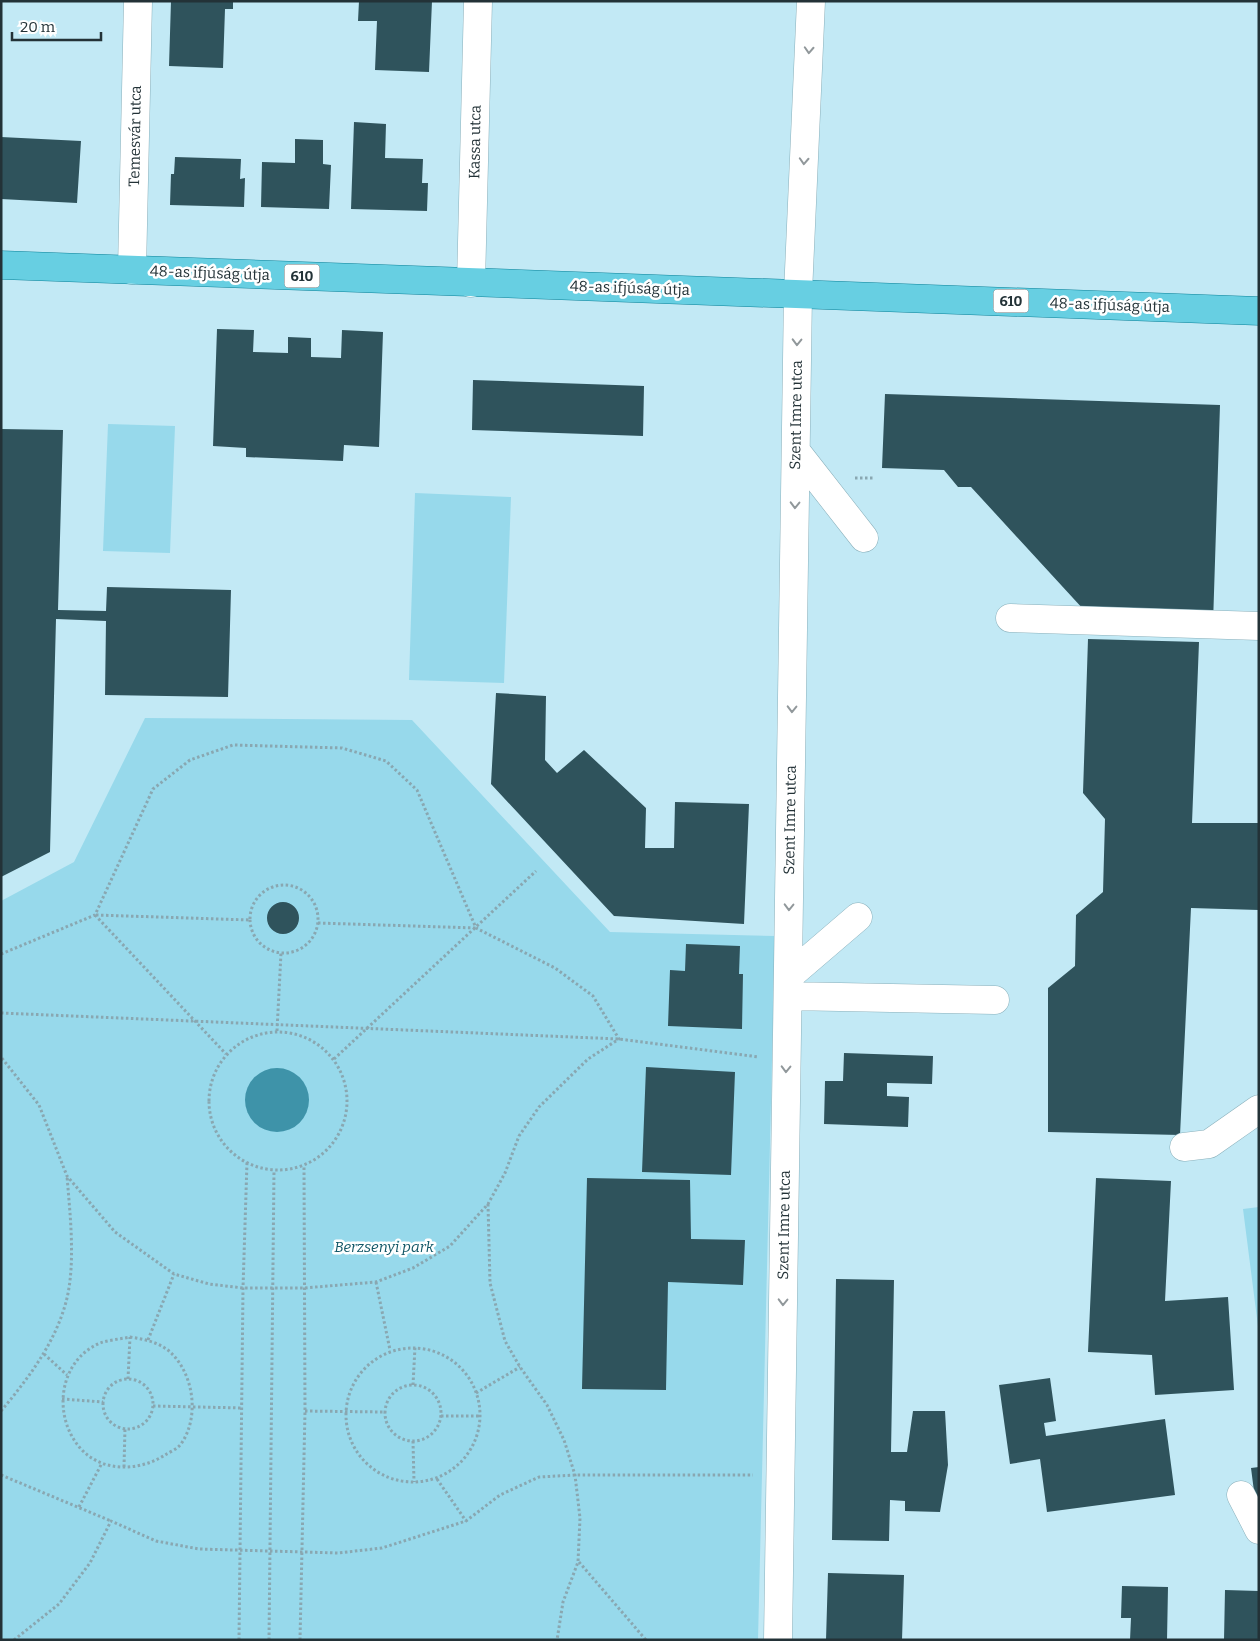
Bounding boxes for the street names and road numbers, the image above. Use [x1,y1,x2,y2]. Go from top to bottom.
street label: Temesvár utca [125,85,145,187]
street label: Kassa utca [465,105,485,179]
street label: 48-as ifjúság útja [150,262,270,284]
road number: 610 [284,264,320,288]
street label: 48-as ifjúság útja [570,277,690,299]
road number: 610 [994,290,1028,312]
street label: 48-as ifjúság útja [1050,294,1170,316]
street label: Szent Imre utca [786,360,806,470]
street label: Szent Imre utca [780,765,800,875]
street label: Szent Imre utca [774,1170,794,1280]

